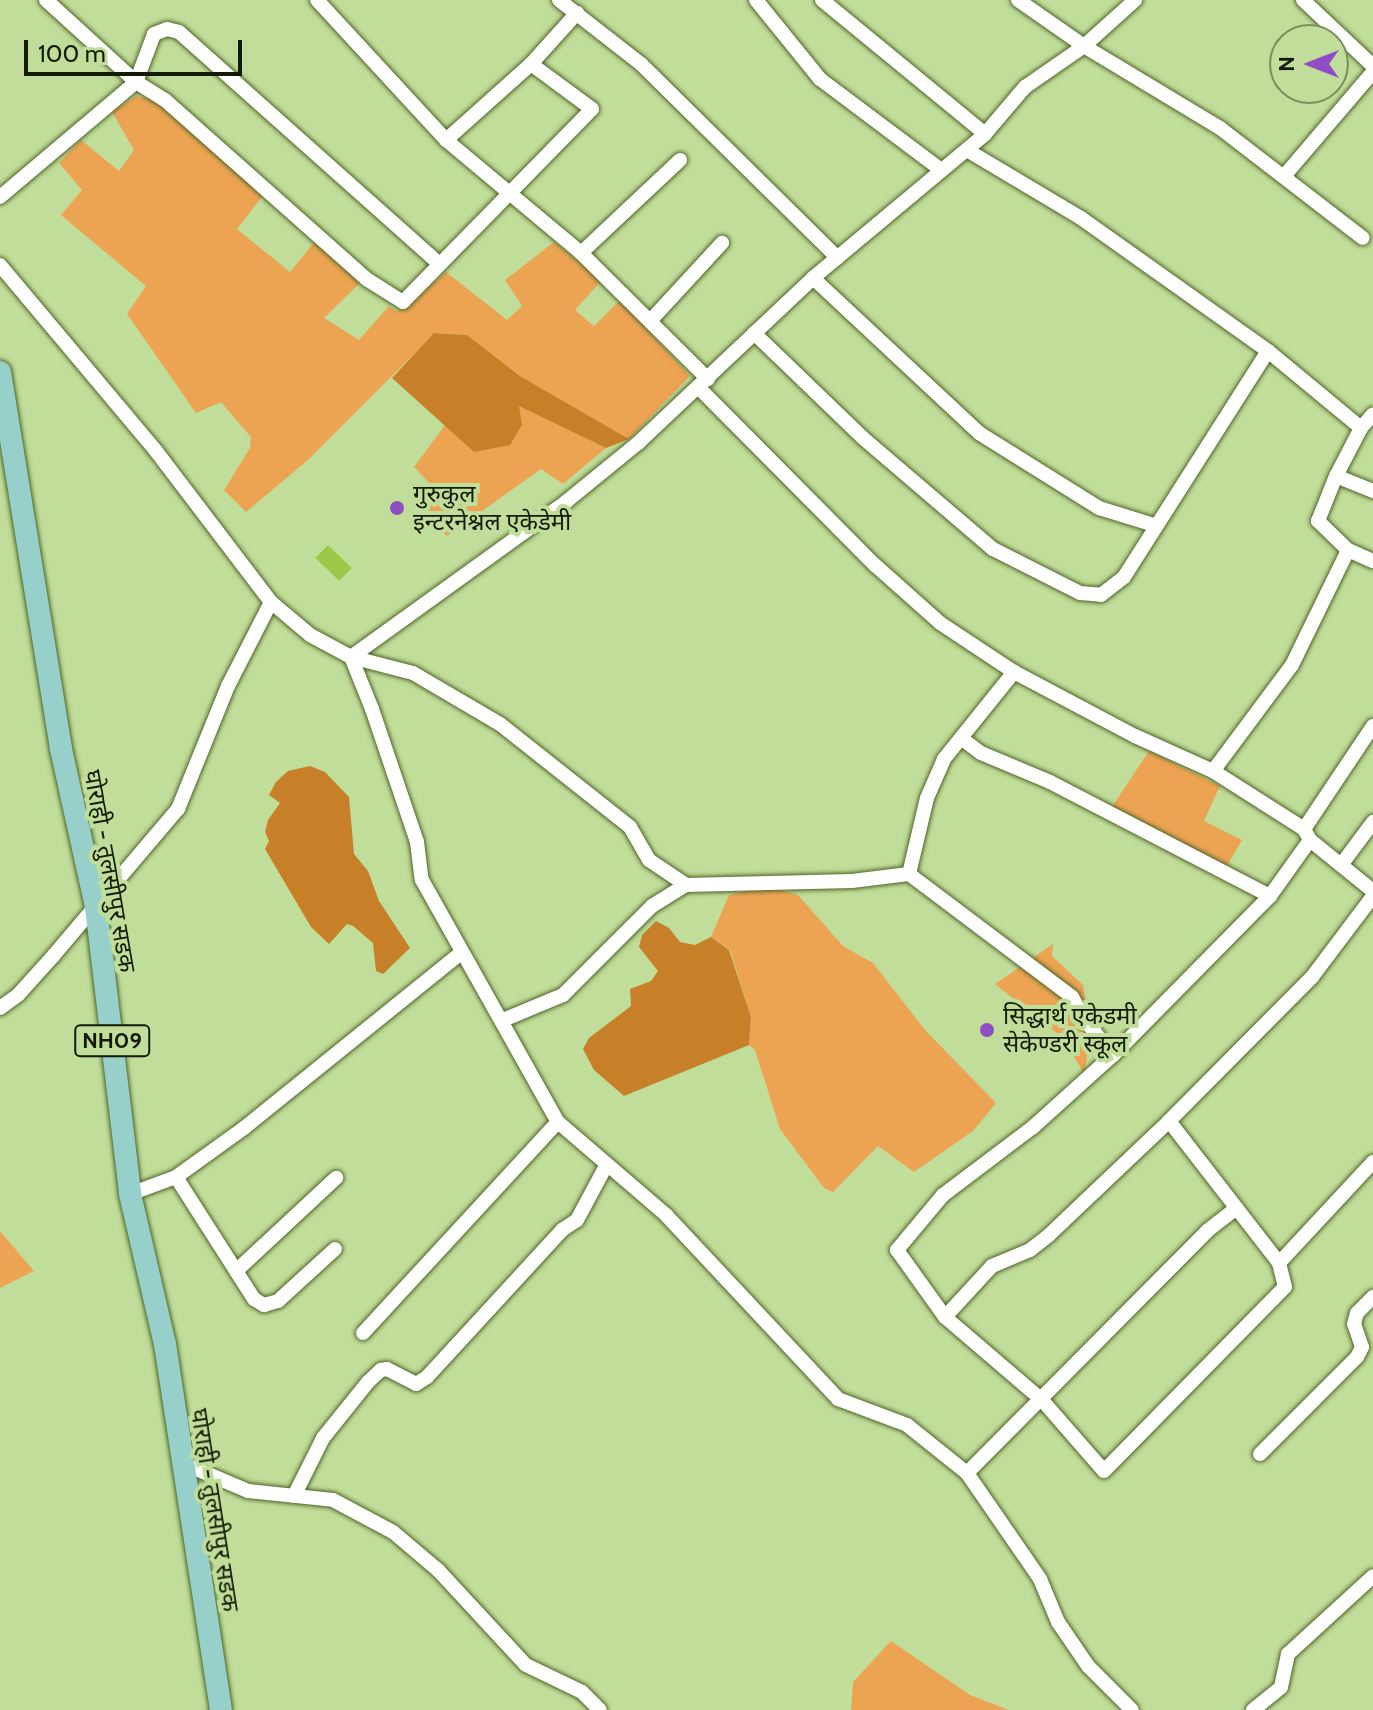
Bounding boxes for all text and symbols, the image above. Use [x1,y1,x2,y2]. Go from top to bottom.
scale bar [28,24,246,74]
north arrow [1269,24,1349,104]
text: 100 m [38,39,106,68]
text: N [1273,56,1300,72]
place label: गुरुकुल इन्टरनेश्नल एकेडेमी [413,480,571,536]
marker: गुरुकुल इन्टरनेश्नल एकेडेमी [388,499,406,517]
street label: घोराही - तुलसीपुर सडक [78,768,142,974]
place label: सिद्धार्थ एकेडमी सेकेण्डरी स्कूल [1003,1002,1137,1058]
marker: सिद्धार्थ एकेडमी सेकेण्डरी स्कूल [978,1021,996,1039]
road number: NH09 [74,1023,150,1059]
street label: घोराही - तुलसीपुर सडक [185,1406,245,1614]

